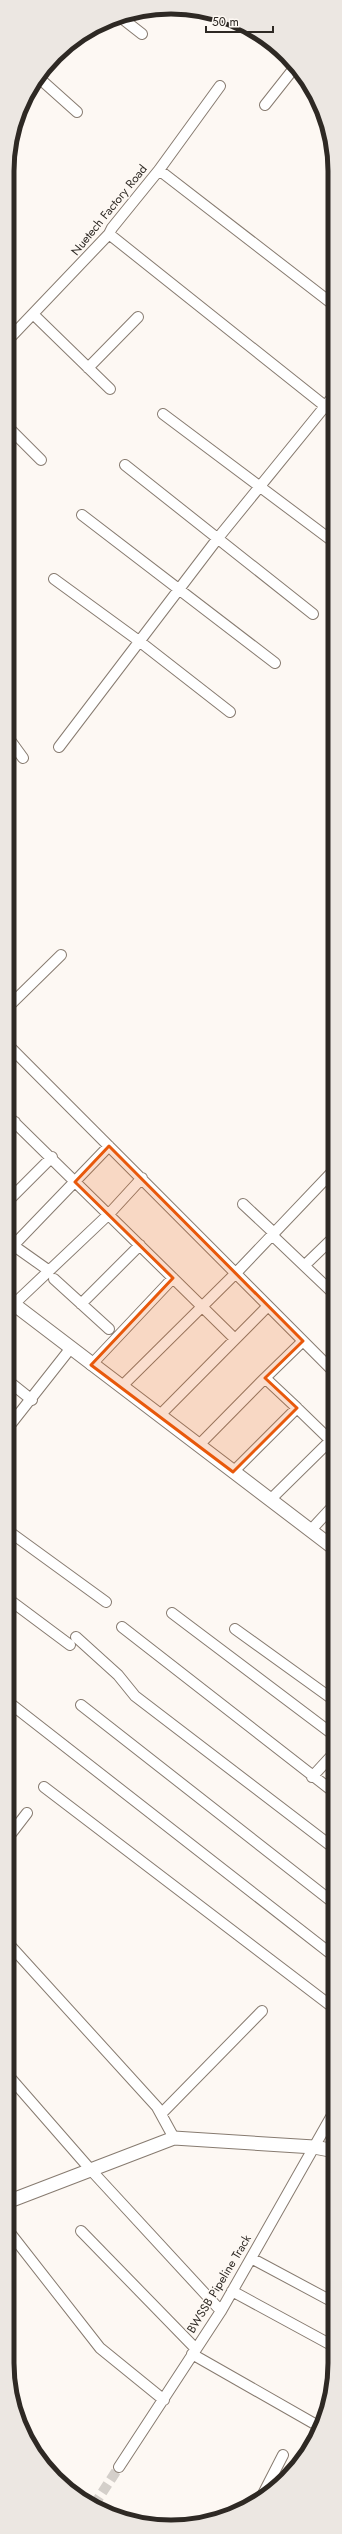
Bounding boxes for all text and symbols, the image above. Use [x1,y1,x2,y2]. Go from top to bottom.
scale bar [206,8,273,34]
text: 50 m [212,13,239,31]
street label: Nuetech Factory Road [67,161,151,259]
street label: BWSSB Pipeline Track [182,2231,256,2337]

